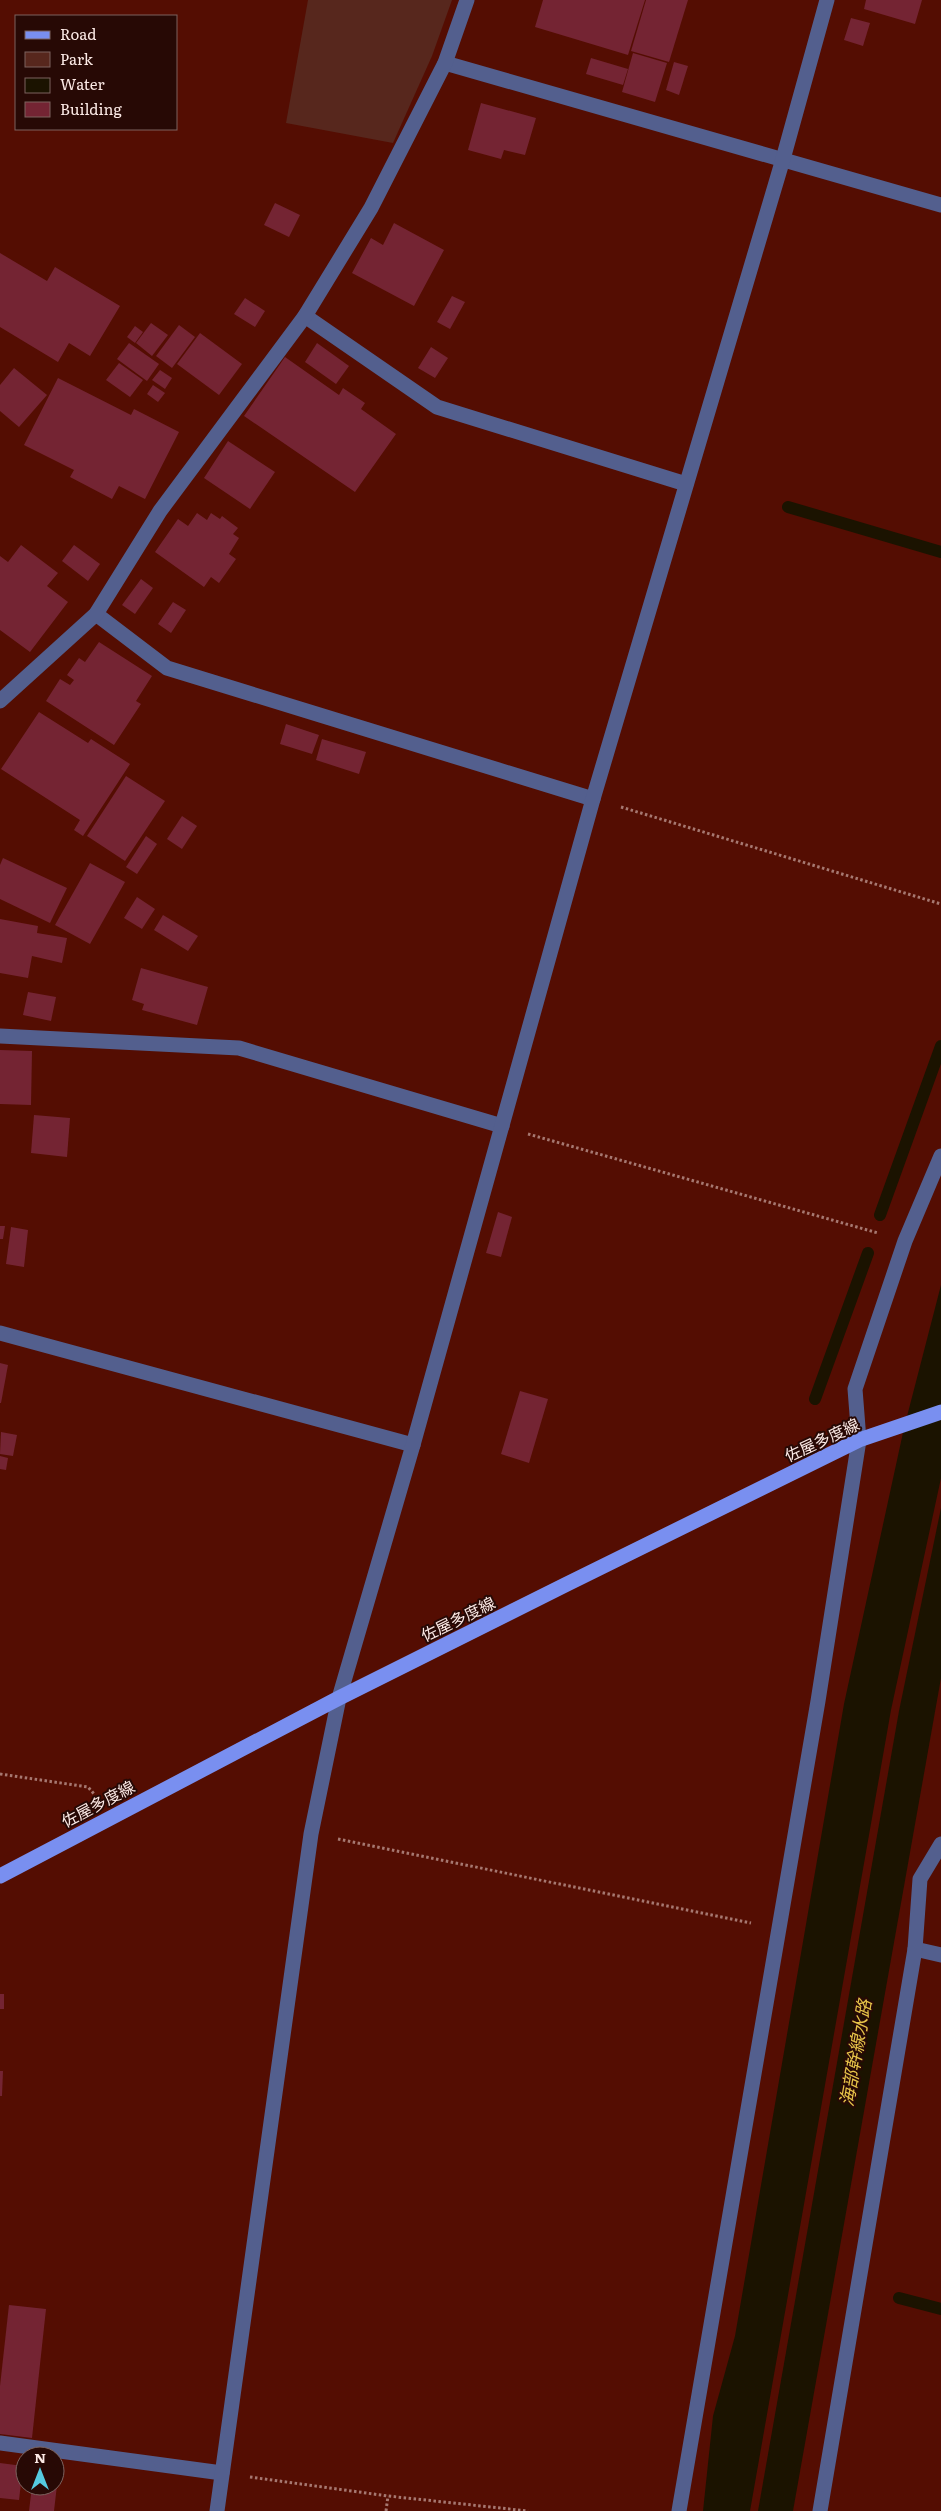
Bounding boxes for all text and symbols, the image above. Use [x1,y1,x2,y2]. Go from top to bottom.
legend [15,15,178,130]
text: Road [60,22,96,45]
text: Park [60,47,94,70]
text: Water [60,72,105,95]
text: Building [60,97,122,120]
street label: 佐屋多度線 [780,1411,863,1467]
street label: 佐屋多度線 [416,1590,499,1646]
street label: 佐屋多度線 [57,1774,138,1832]
water label: 海部幹線水路 [832,1995,878,2108]
north arrow [15,2446,65,2496]
text: N [34,2447,46,2467]

